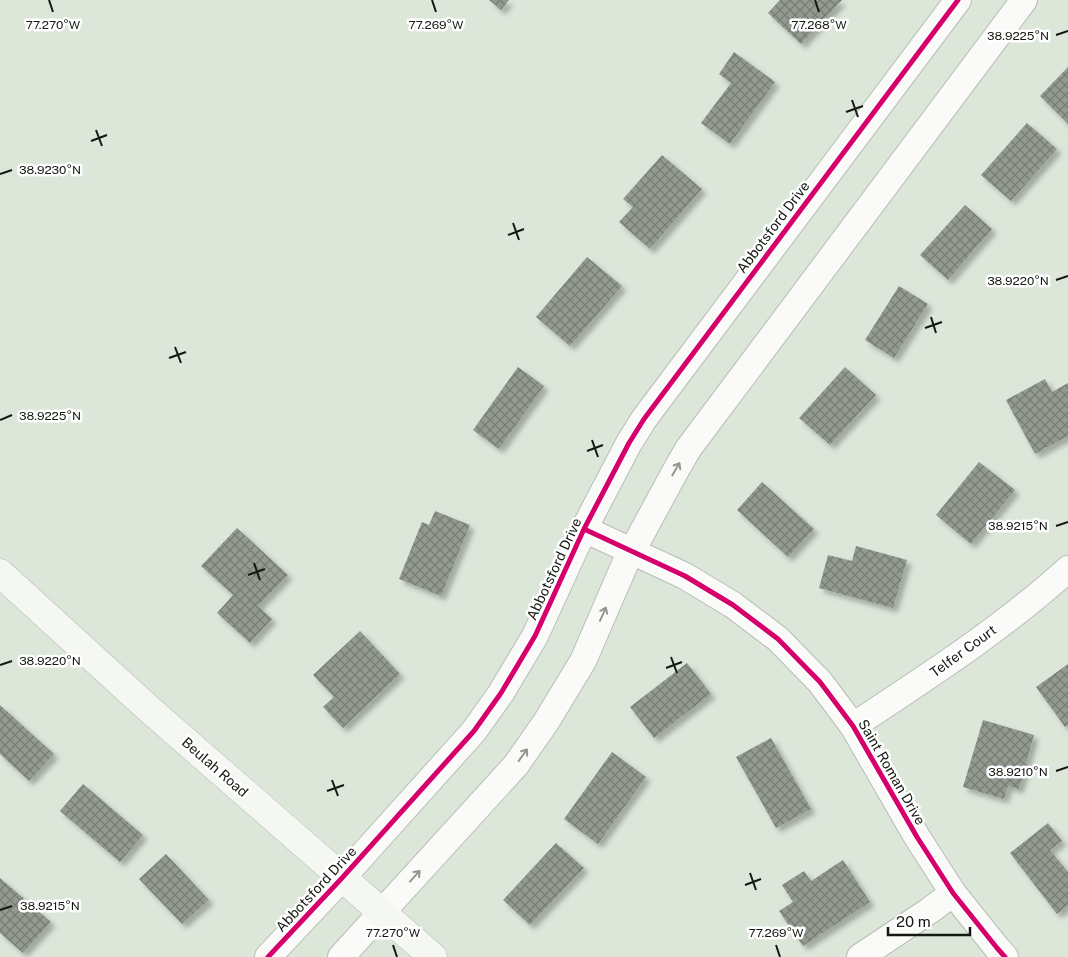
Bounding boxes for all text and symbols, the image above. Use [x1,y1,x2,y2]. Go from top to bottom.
text: 77.270°W [26,18,81,32]
text: 77.269°W [408,18,464,32]
text: 77.268°W [791,18,847,32]
text: 38.9225°N [987,29,1049,43]
text: 38.9230°N [19,163,81,177]
street label: Abbotsford Drive [733,178,813,276]
text: 38.9220°N [987,274,1049,288]
text: 38.9225°N [19,409,81,423]
one-way arrow [671,462,681,477]
street label: Abbotsford Drive [523,515,585,623]
text: 38.9215°N [988,519,1048,533]
one-way arrow [599,607,609,622]
street label: Telfer Court [927,622,999,680]
text: 38.9220°N [19,654,81,668]
street label: Saint Roman Drive [855,716,929,828]
street label: Beulah Road [179,734,251,800]
one-way arrow [518,748,528,762]
text: 38.9210°N [988,765,1048,779]
street label: Abbotsford Drive [272,843,360,935]
one-way arrow [409,870,421,883]
text: 38.9215°N [20,899,80,913]
scale bar [888,904,970,936]
text: 20 m [896,913,931,930]
text: 77.270°W [366,926,421,940]
text: 77.269°W [748,926,804,940]

